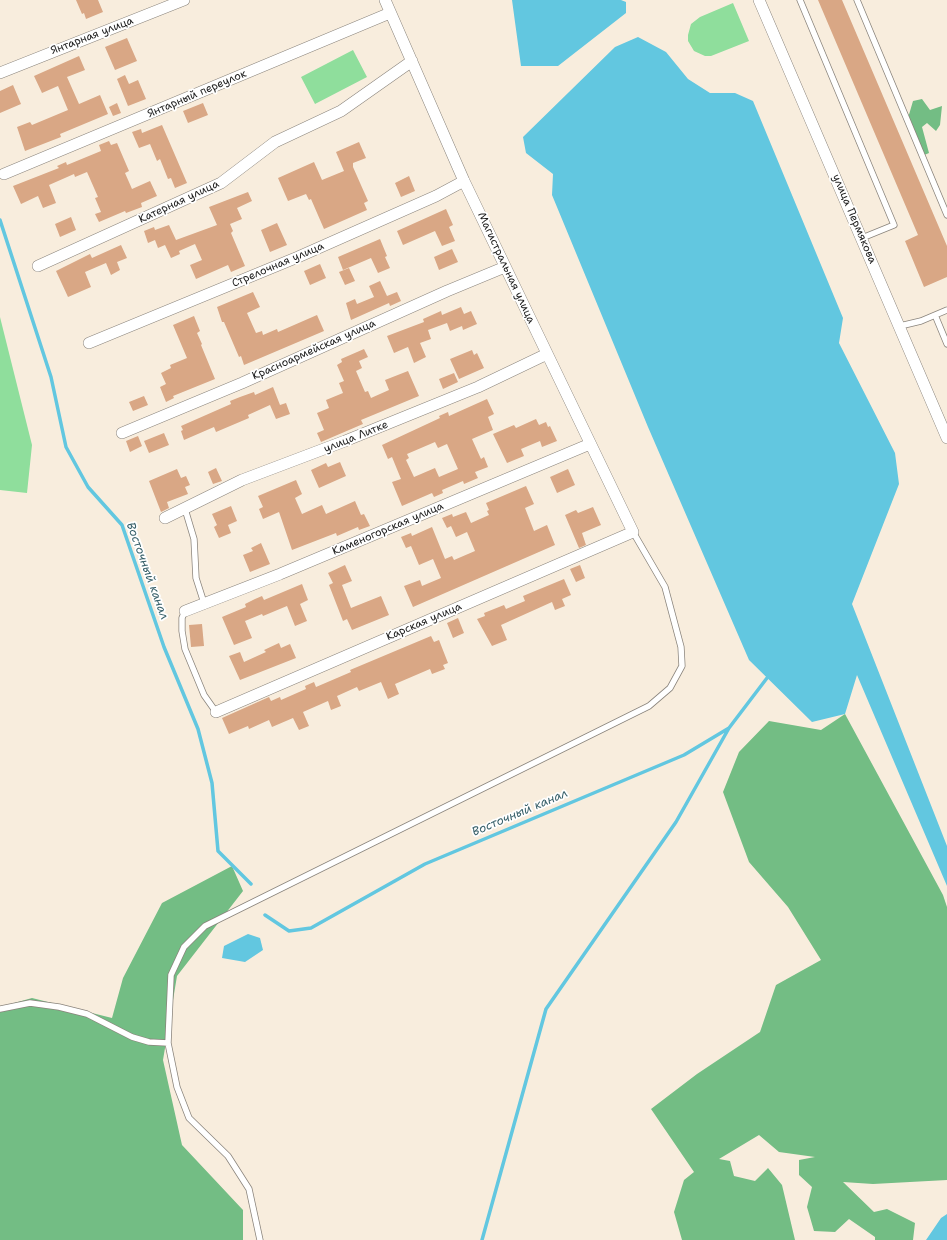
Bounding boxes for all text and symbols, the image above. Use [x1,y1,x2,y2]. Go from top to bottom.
street label: Янтарная улица [49,14,135,58]
street label: Янтарный переулок [145,67,249,121]
street label: улица Пермякова [829,172,879,266]
street label: Катерная улица [137,178,221,226]
street label: Магистральная улица [474,210,538,326]
street label: Стрелочная улица [230,240,326,290]
street label: Красноармейская улица [250,317,378,383]
street label: улица Литке [322,418,390,456]
street label: Каменогорская улица [330,500,446,558]
water label: Восточный канал [123,520,171,622]
street label: Карская улица [384,600,464,644]
water label: Восточный канал [470,786,570,840]

